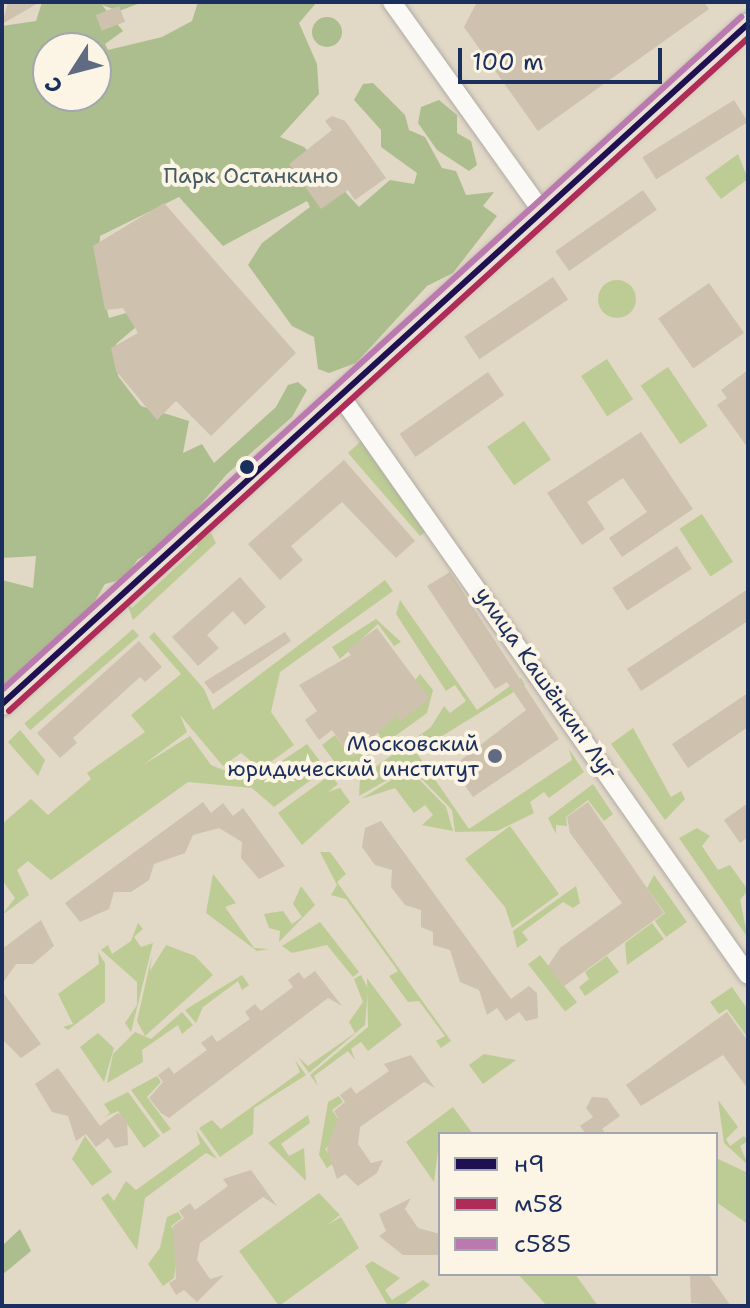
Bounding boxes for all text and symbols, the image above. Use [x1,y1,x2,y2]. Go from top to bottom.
north arrow [32,32,112,112]
scale bar [462,32,666,82]
text: 100 m [472,46,544,78]
text: С [38,71,70,99]
park label: Парк Останкино [163,163,339,189]
unlabelled marker [239,459,255,475]
street label: улица Кашёнкин Луг [470,582,622,784]
place label: Московский юридический институт [227,730,479,782]
marker: Московский юридический институт [486,747,504,765]
legend [438,1132,718,1276]
text: н9 [514,1148,545,1180]
text: м58 [514,1188,564,1220]
text: с585 [514,1228,571,1260]

